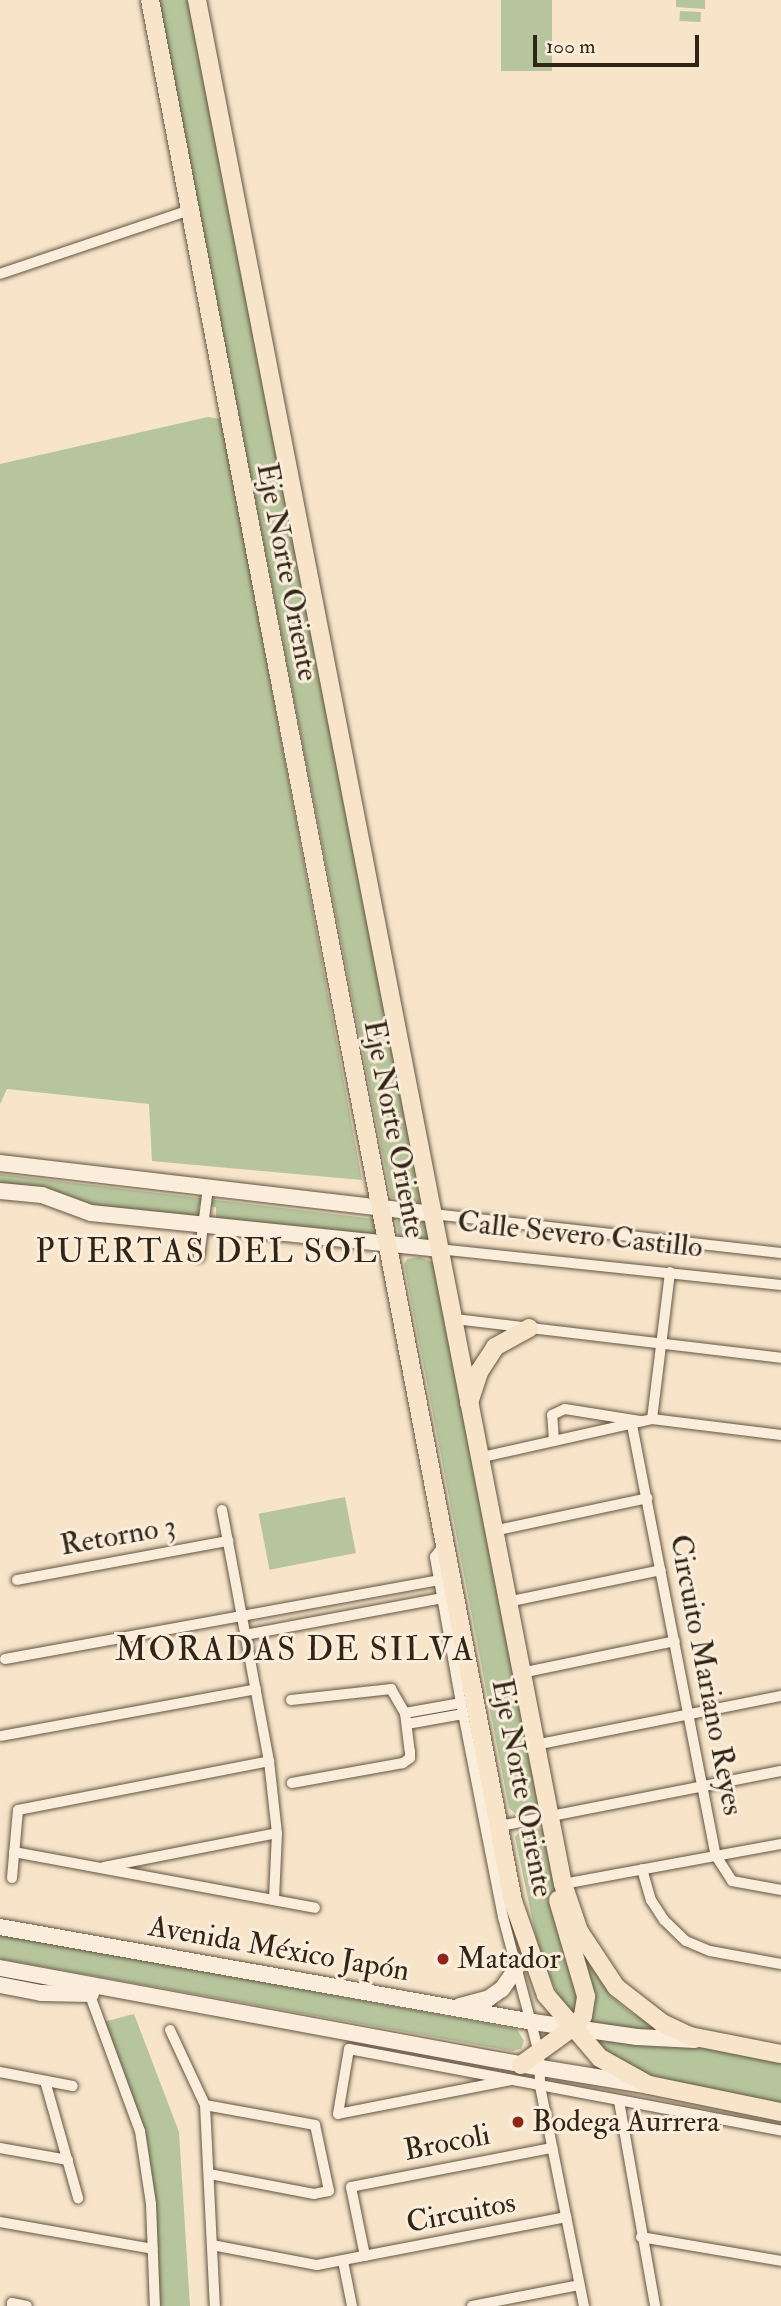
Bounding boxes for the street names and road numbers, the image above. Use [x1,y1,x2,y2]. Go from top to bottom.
street label: Eje Norte Oriente [248,460,326,684]
street label: Eje Norte Oriente [355,1017,433,1241]
street label: Calle Severo Castillo [456,1204,704,1266]
street label: Retorno 3 [57,1508,179,1564]
street label: Circuito Mariano Reyes [661,1532,751,1818]
street label: Eje Norte Oriente [483,1676,561,1900]
street label: Avenida México Japón [146,1908,412,1990]
street label: Brocoli [401,2117,493,2169]
street label: Circuitos [403,2185,519,2241]

